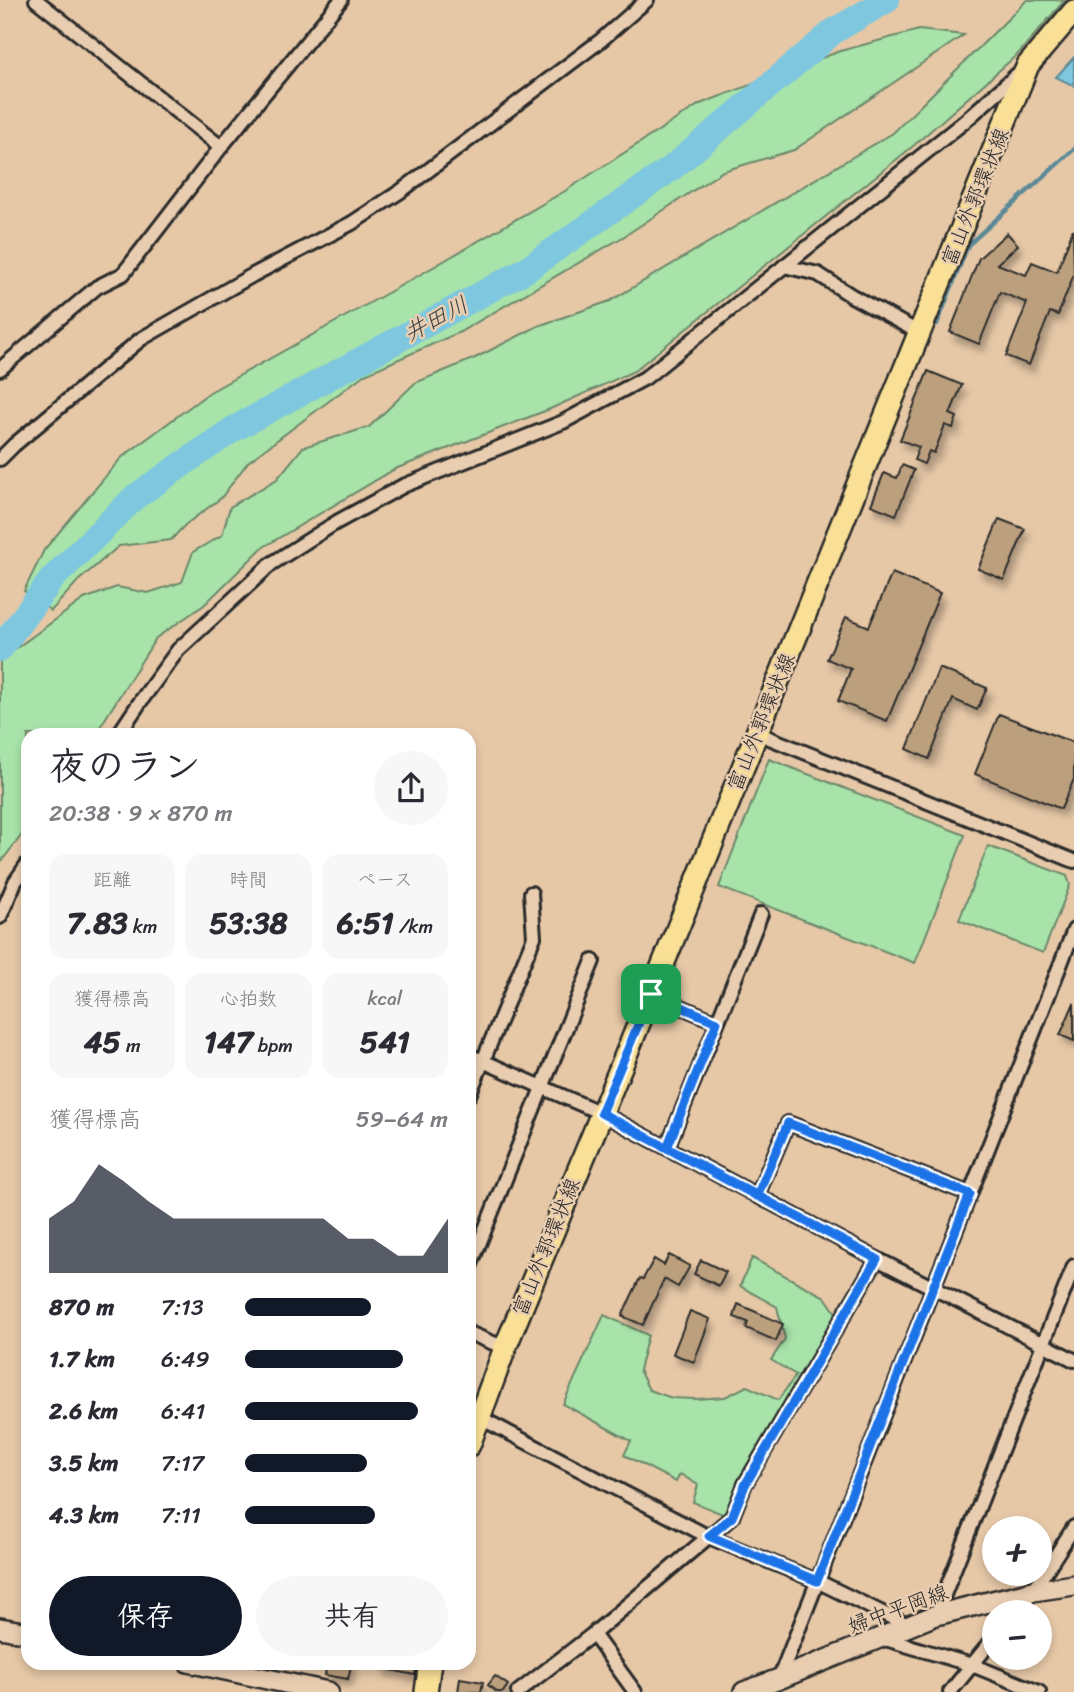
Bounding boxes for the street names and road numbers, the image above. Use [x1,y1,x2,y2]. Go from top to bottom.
street label: 富山外郭環状線 [930,122,1020,272]
street label: 富山外郭環状線 [716,647,806,797]
street label: 富山外郭環状線 [501,1172,591,1322]
street label: 婦中平岡線 [842,1573,954,1645]

